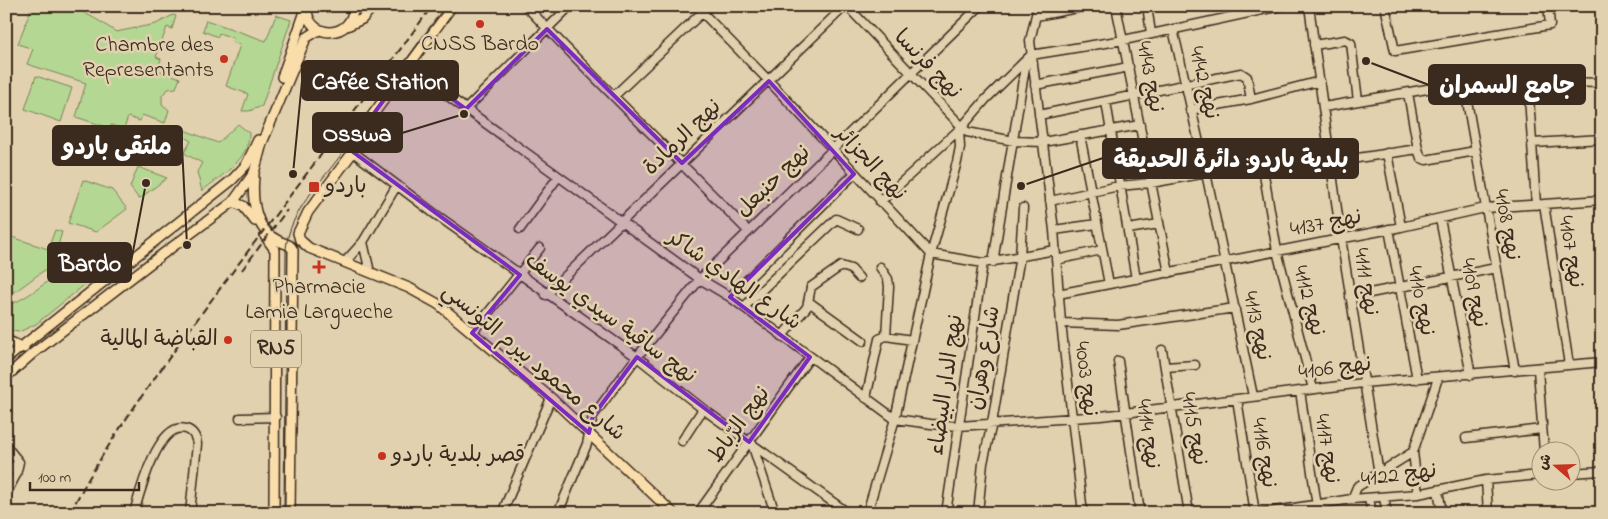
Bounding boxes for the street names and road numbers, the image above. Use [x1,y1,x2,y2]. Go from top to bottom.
street label: نهج فرنسا [885,23,969,107]
street label: نهج 4143 [1126,38,1172,116]
street label: نهج 4142 [1179,43,1227,123]
street label: نهج الرمادة [636,92,730,184]
street label: نهج الجزائر [825,118,914,209]
street label: نهج حنبعل [729,138,819,226]
street label: نهج 4108 [1484,187,1528,263]
street label: نهج 4137 [1287,201,1365,247]
street label: نهج 4107 [1548,214,1592,290]
street label: شارع الهادي شاكر [659,222,808,339]
street label: نهج ساقية سيدي يوسف [517,246,703,392]
street label: نهج 4111 [1344,246,1386,318]
street label: نهج 4109 [1451,255,1495,331]
street label: نهج 4112 [1283,262,1333,340]
street label: نهج 4110 [1398,263,1442,339]
street label: شارع محمود بيرم التونسي [434,276,632,450]
street label: نهج 4113 [1233,288,1279,364]
street label: شارع وهران [960,303,1010,413]
street label: نهج الدار البيضاء [921,312,973,458]
road number: RN5 [251,330,301,368]
street label: نهج 4003 [1065,340,1105,418]
street label: نهج 4106 [1297,349,1373,389]
street label: نهج الرّباط [701,380,779,470]
street label: نهج 4115 [1171,390,1215,468]
street label: نهج 4114 [1126,397,1168,471]
street label: نهج 4117 [1305,412,1347,486]
street label: نهج 4116 [1242,415,1284,491]
street label: نهج 4122 [1359,455,1439,497]

